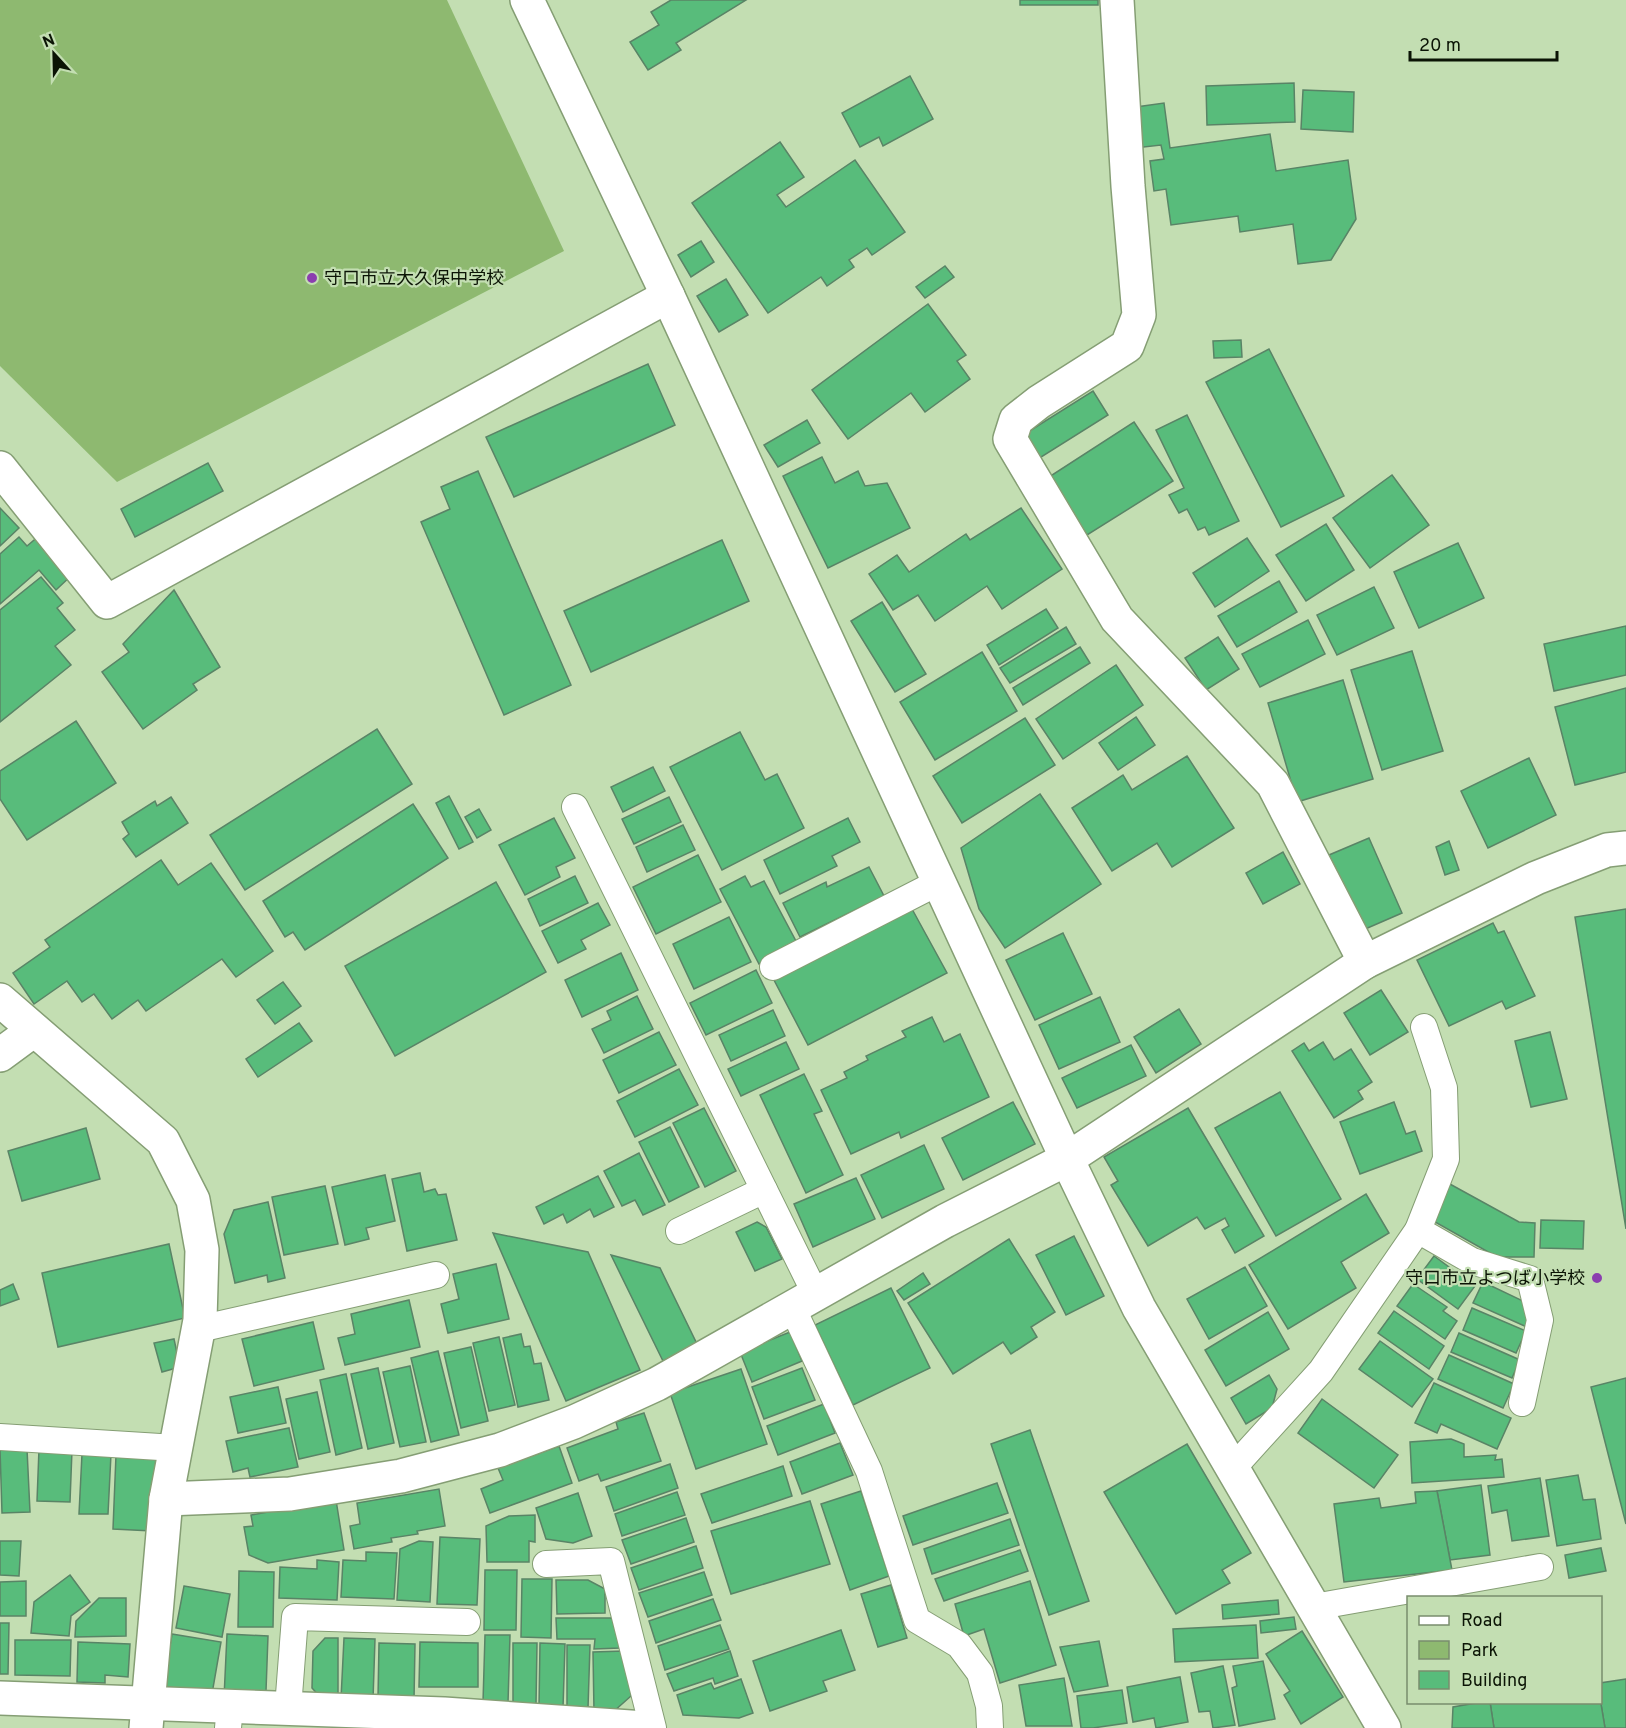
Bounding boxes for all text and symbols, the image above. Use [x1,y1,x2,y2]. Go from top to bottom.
north arrow [24,24,84,84]
scale bar [1410,24,1557,62]
text: N [40,31,58,53]
text: 20 m [1419,35,1461,58]
place label: 守口市立大久保中学校 [324,268,504,291]
marker: 守口市立大久保中学校 [305,271,319,285]
place label: 守口市立よつば小学校 [1405,1268,1585,1291]
marker: 守口市立よつば小学校 [1590,1271,1604,1285]
legend [1407,1596,1602,1704]
text: Road [1461,1610,1503,1633]
text: Park [1461,1640,1498,1663]
text: Building [1461,1670,1527,1693]

